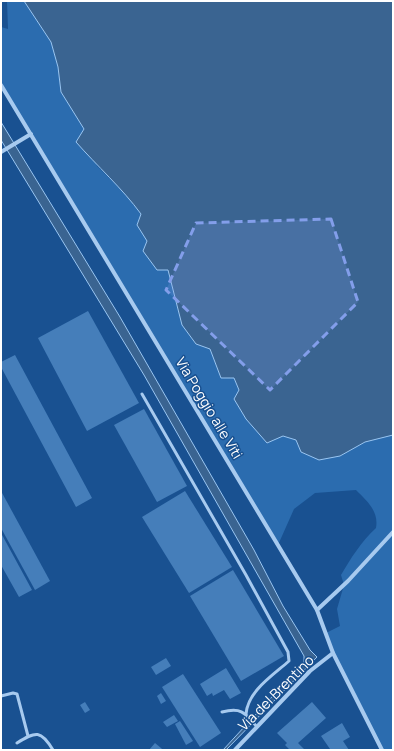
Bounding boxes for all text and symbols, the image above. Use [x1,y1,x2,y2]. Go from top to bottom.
street label: Via Poggio alle Viti [172,353,247,462]
street label: Via del Brentino [234,651,318,735]

